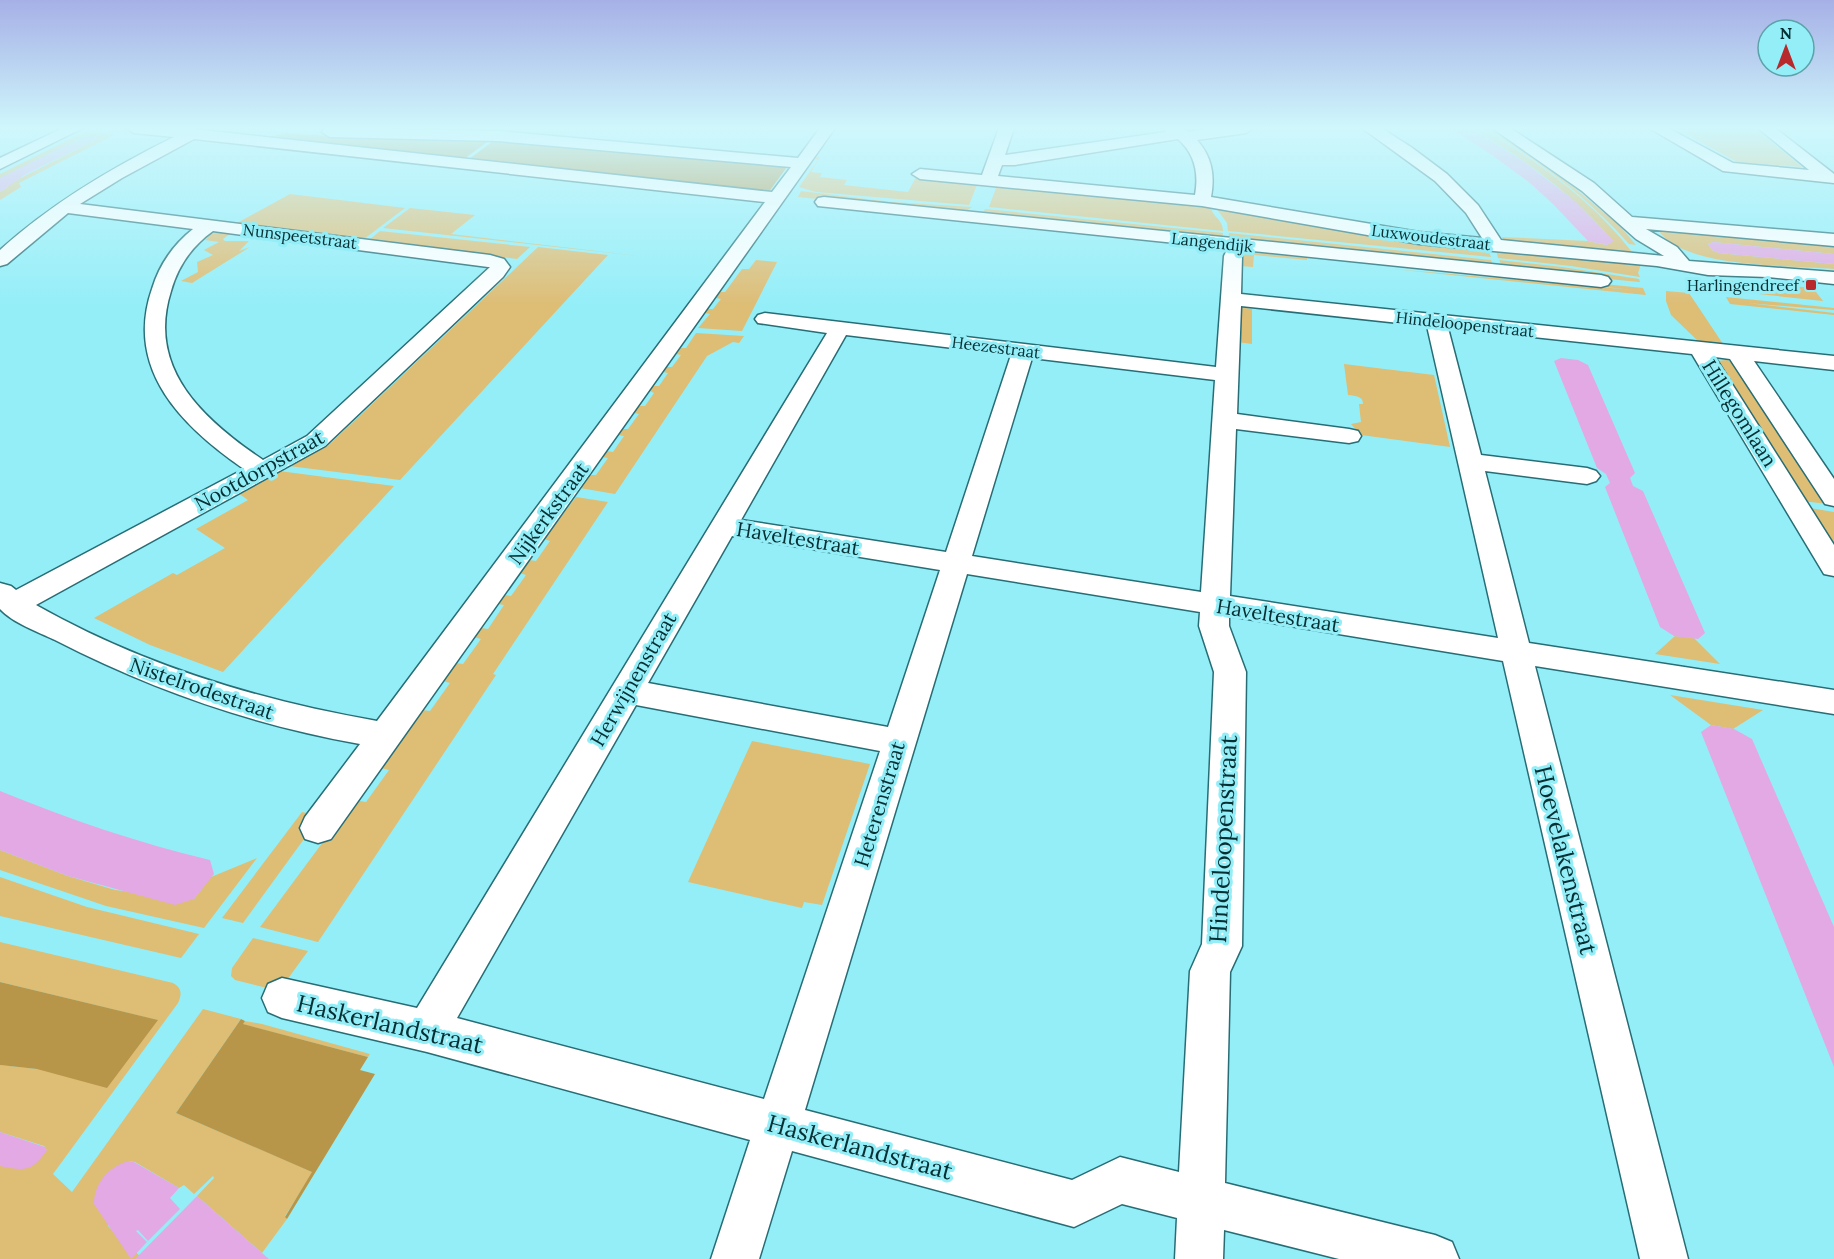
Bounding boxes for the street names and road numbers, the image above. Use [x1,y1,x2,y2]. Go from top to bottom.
street label: Nunspeetstraat [242,219,359,253]
street label: Luxwoudestraat [1370,220,1493,254]
street label: Langendijk [1170,228,1254,256]
street label: Hindeloopenstraat [1395,307,1536,341]
street label: Heezestraat [951,332,1042,362]
street label: Hillegomlaan [1697,355,1783,471]
street label: Nootdorpstraat [190,424,328,516]
street label: Nijkerkstraat [502,457,594,569]
street label: Haveltestraat [735,516,862,560]
street label: Haveltestraat [1215,593,1342,637]
street label: Herwijnenstraat [585,607,682,750]
street label: Nistelrodestraat [127,652,278,724]
street label: Hindeloopenstraat [1202,733,1244,944]
street label: Heterenstraat [848,738,910,870]
street label: Hoevelakenstraat [1528,762,1605,958]
street label: Haskerlandstraat [294,987,487,1061]
street label: Haskerlandstraat [764,1107,957,1187]

